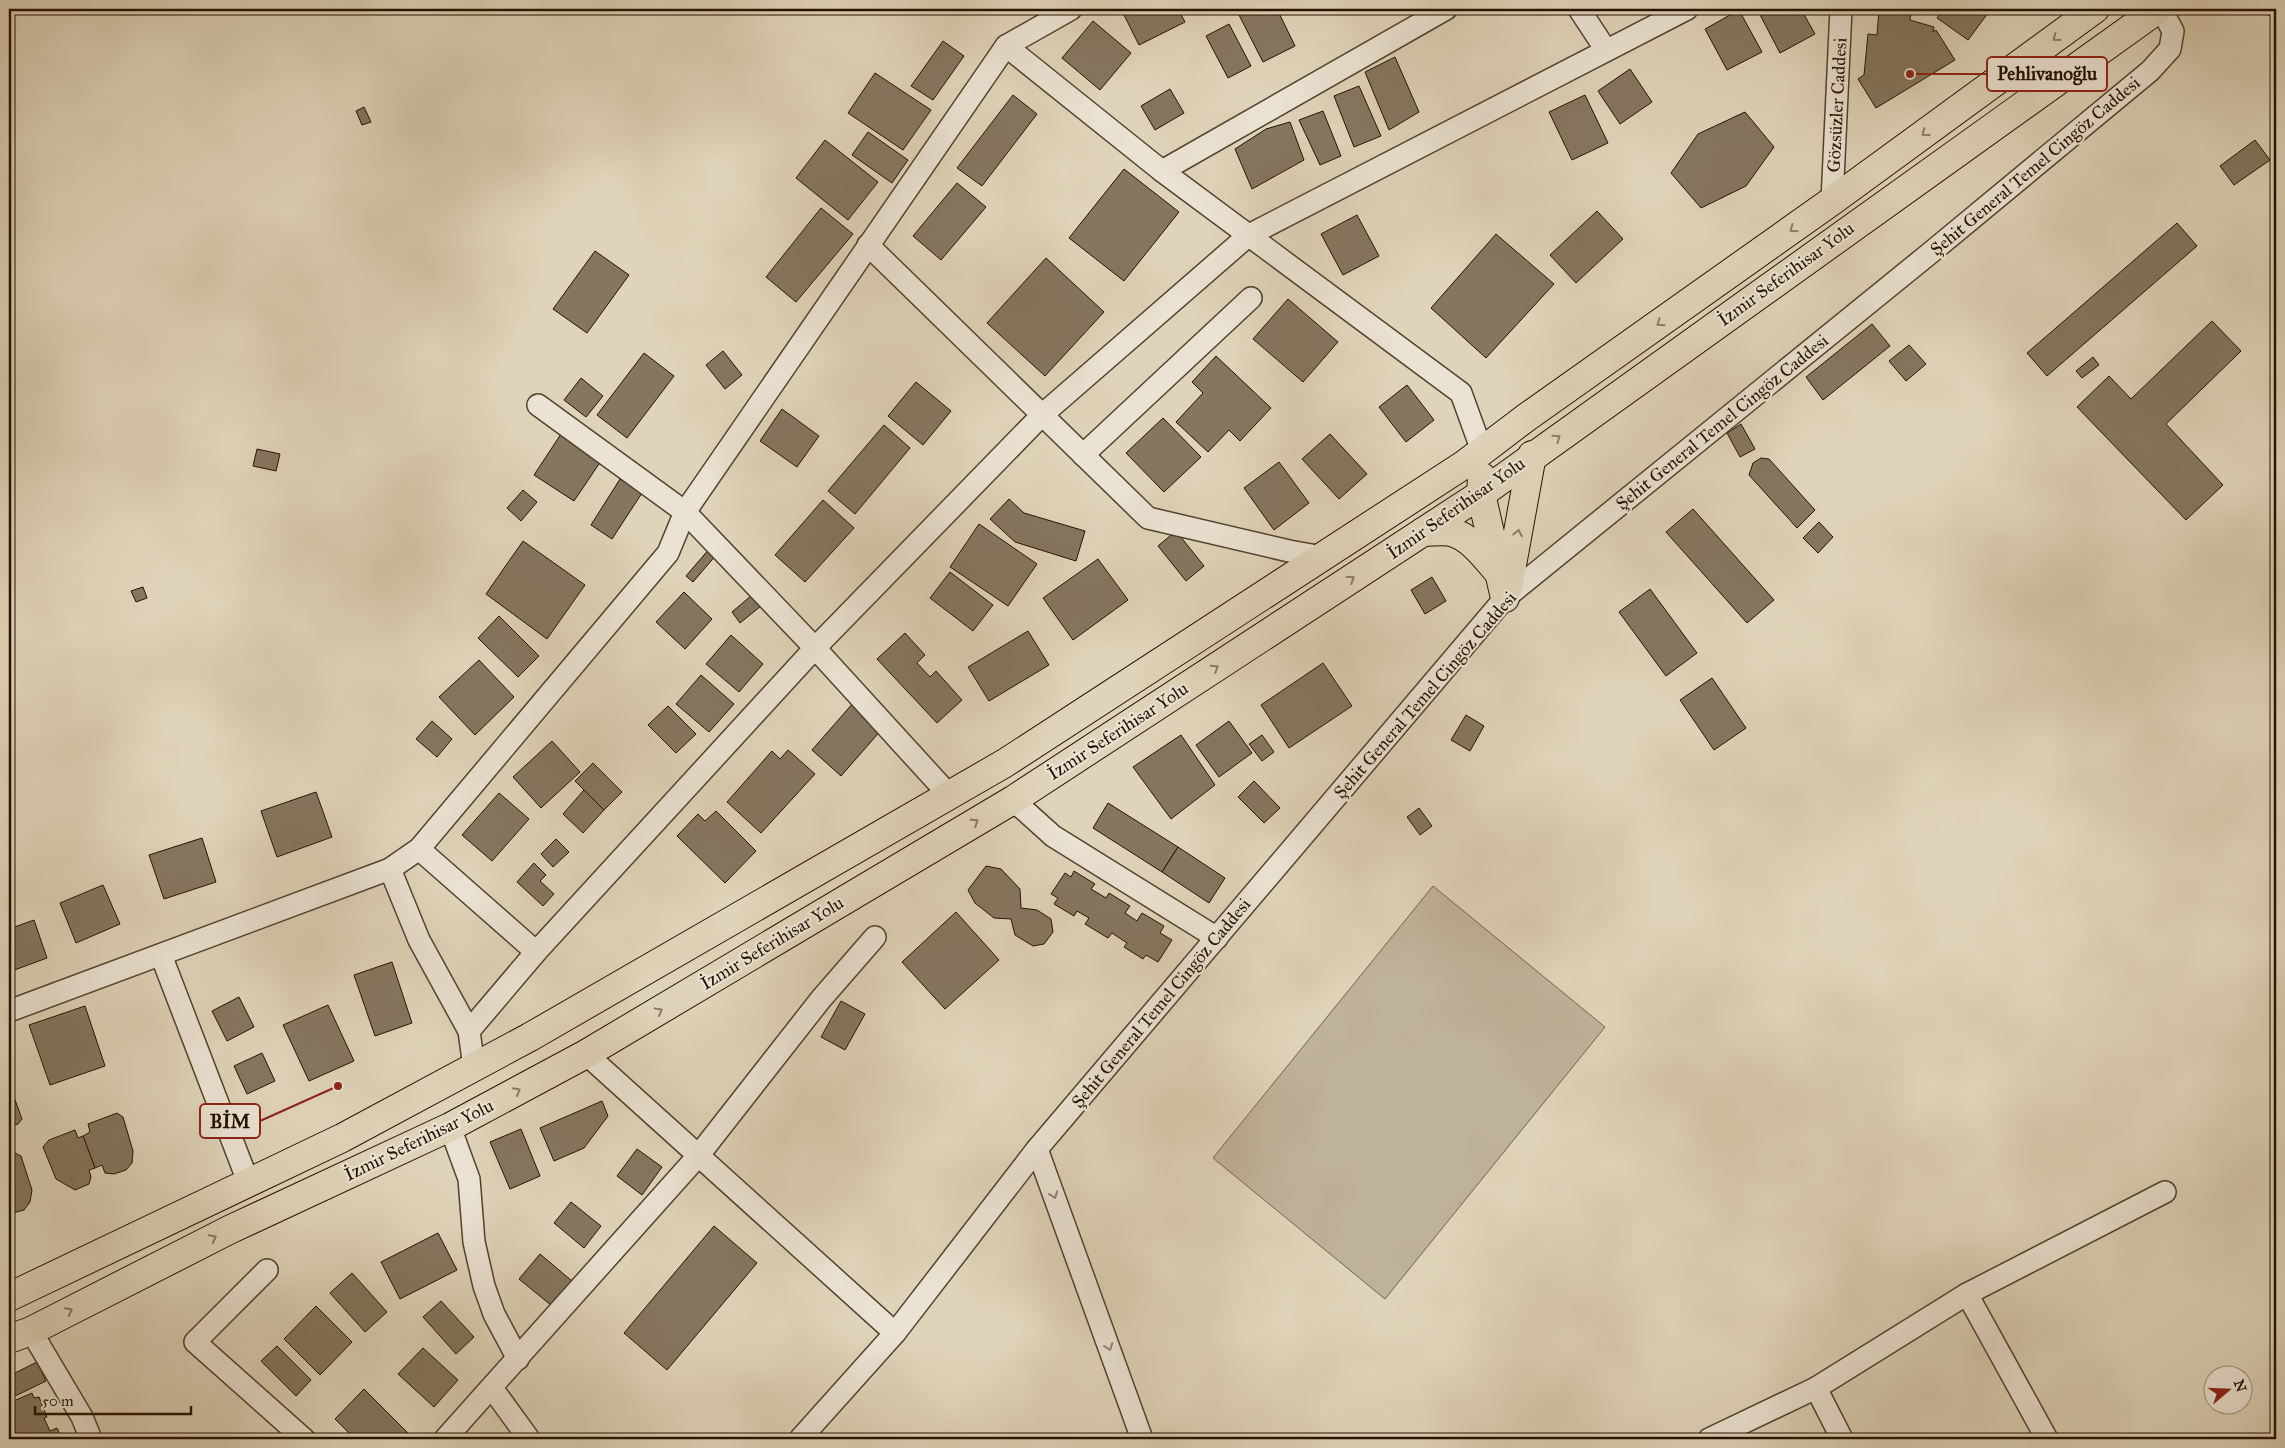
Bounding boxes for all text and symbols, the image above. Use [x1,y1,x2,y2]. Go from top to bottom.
one-way arrow [2053,32,2062,40]
street label: Gözsüzler Caddesi [1822,37,1852,173]
callout: Pehlivanoğlu [1987,57,2107,91]
text: Pehlivanoğlu [1997,62,2098,86]
street label: Şehit General Temel Cingöz Caddesi [1926,72,2145,261]
one-way arrow [1921,127,1930,137]
street label: İzmir Seferihisar Yolu [1713,216,1859,331]
one-way arrow [1789,223,1799,232]
one-way arrow [1657,317,1666,325]
street label: Şehit General Temel Cingöz Caddesi [1611,329,1833,515]
one-way arrow [1551,435,1561,444]
street label: İzmir Seferihisar Yolu [1382,451,1529,564]
one-way arrow [1512,529,1522,538]
one-way arrow [1345,576,1354,585]
street label: Şehit General Temel Cingöz Caddesi [1329,587,1522,804]
one-way arrow [1209,665,1218,674]
street label: İzmir Seferihisar Yolu [1043,676,1193,785]
one-way arrow [969,818,978,828]
street label: İzmir Seferihisar Yolu [696,890,848,994]
street label: Şehit General Temel Cingöz Caddesi [1067,894,1256,1113]
one-way arrow [653,1007,662,1017]
one-way arrow [512,1087,521,1097]
street label: İzmir Seferihisar Yolu [340,1093,497,1186]
callout: BİM [200,1104,260,1138]
text: BİM [210,1109,251,1133]
one-way arrow [1048,1190,1058,1198]
one-way arrow [208,1234,217,1244]
one-way arrow [63,1307,72,1317]
one-way arrow [1103,1343,1113,1351]
north arrow [2202,1366,2252,1416]
text: N [2230,1378,2250,1394]
scale bar [35,1383,191,1415]
text: 50 m [42,1392,74,1410]

